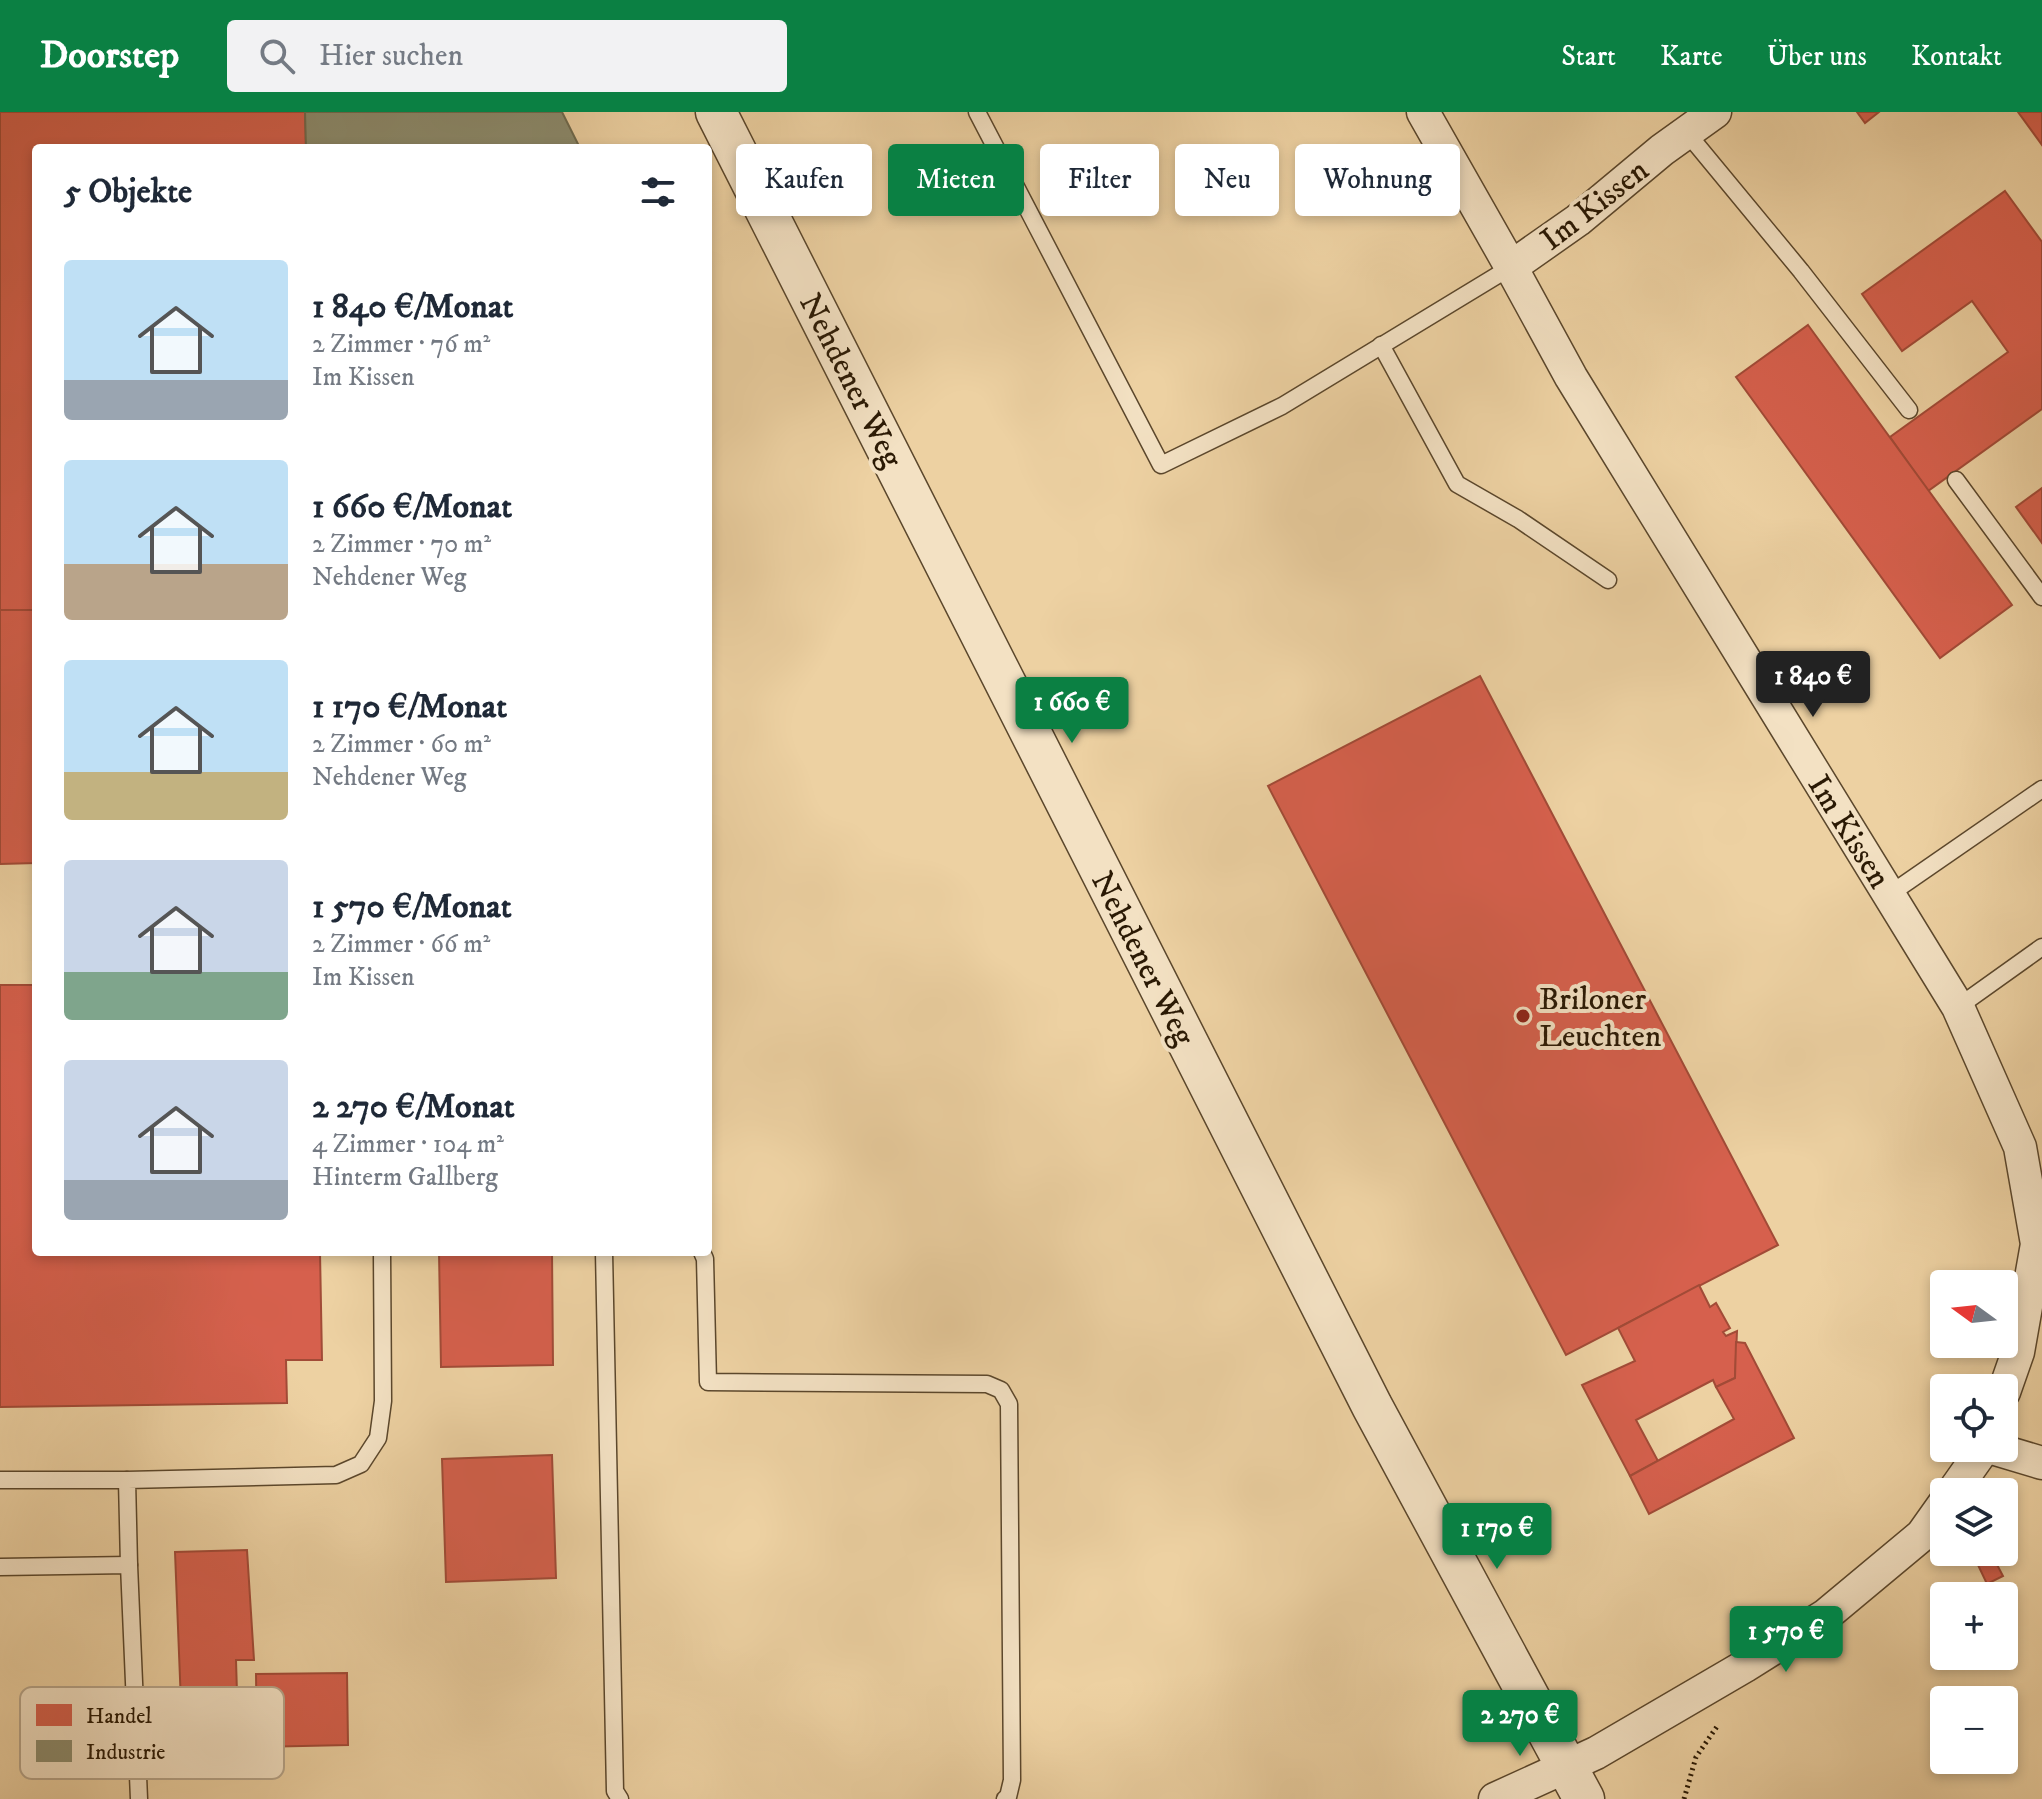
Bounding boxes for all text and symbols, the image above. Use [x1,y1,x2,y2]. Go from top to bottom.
search box [227,20,787,92]
text: Doorstep [40,32,179,80]
icon: search [255,34,299,78]
text: Hier suchen [319,38,463,75]
text: Start [1561,39,1616,74]
text: Karte [1660,39,1723,74]
text: Über uns [1767,39,1867,74]
text: Kontakt [1911,39,2002,74]
chip: Kaufen [736,144,872,216]
chip: Mieten [888,144,1024,216]
chip: Filter [1040,144,1159,216]
chip: Neu [1175,144,1279,216]
chip: Wohnung [1295,144,1460,216]
street label: Im Kissen [1533,151,1657,260]
icon: filters [636,170,680,214]
text: 5 Objekte [64,171,192,213]
text: 1 840 €/Monat [312,286,513,328]
street label: Nehdener Weg [789,287,911,475]
icon: home [128,292,224,388]
text: 2 Zimmer · 76 m² [312,328,490,361]
text: Im Kissen [312,361,415,394]
text: 1 660 €/Monat [312,486,512,528]
icon: home [128,492,224,588]
text: 2 Zimmer · 70 m² [312,528,491,561]
text: Nehdener Weg [312,561,466,594]
pin: 1 840 € [1739,651,1887,719]
text: 1 840 € [1774,660,1852,693]
pin: 1 660 € [998,677,1146,745]
text: 1 170 €/Monat [312,686,507,728]
text: 1 660 € [1034,686,1110,719]
icon: home [128,692,224,788]
text: 2 Zimmer · 60 m² [312,728,491,761]
text: Nehdener Weg [312,761,466,794]
street label: Im Kissen [1798,768,1899,896]
street label: Nehdener Weg [1081,865,1203,1053]
text: 1 570 €/Monat [312,886,512,928]
icon: home [128,892,224,988]
text: 2 Zimmer · 66 m² [312,928,490,961]
text: Im Kissen [312,961,415,994]
place label: Briloner Leuchten [1539,980,1662,1057]
marker: Briloner Leuchten [1514,1007,1532,1025]
text: 2 270 €/Monat [312,1086,515,1128]
icon: home [128,1092,224,1188]
text: 4 Zimmer · 104 m² [312,1128,504,1161]
text: Hinterm Gallberg [312,1161,498,1194]
north arrow [1930,1270,2018,1358]
map controls [1930,1270,2018,1774]
button: locate [1930,1374,2018,1462]
button: layers [1930,1478,2018,1566]
pin: 1 170 € [1423,1503,1571,1571]
text: 1 170 € [1460,1512,1534,1545]
button: + [1930,1582,2018,1670]
pin: 1 570 € [1712,1606,1860,1674]
text: 1 570 € [1748,1615,1824,1648]
button: − [1930,1686,2018,1774]
legend [20,1687,284,1779]
pin: 2 270 € [1446,1690,1594,1758]
text: 2 270 € [1481,1699,1560,1732]
text: Handel [86,1703,152,1730]
text: Industrie [86,1739,165,1766]

